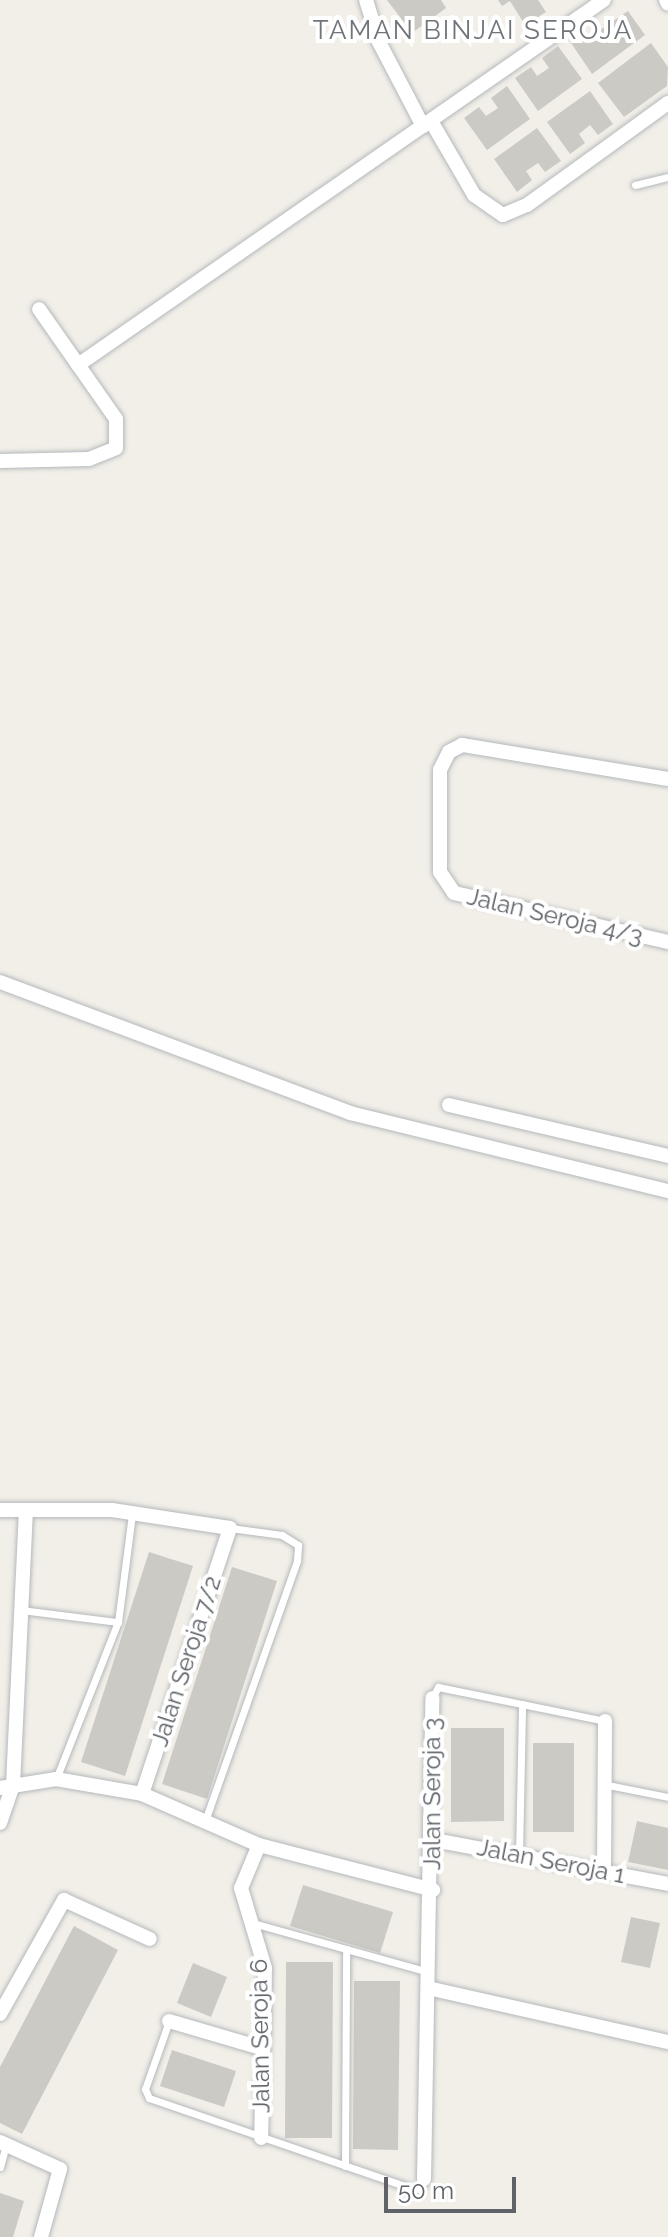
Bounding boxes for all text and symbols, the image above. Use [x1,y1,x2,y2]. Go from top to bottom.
district label: TAMAN BINJAI SEROJA [313,15,633,47]
street label: Jalan Seroja 4/3 [464,882,646,950]
street label: Jalan Seroja 7/2 [145,1572,227,1750]
street label: Jalan Seroja 3 [418,1718,446,1870]
street label: Jalan Seroja 1 [475,1833,627,1889]
street label: Jalan Seroja 6 [244,1959,276,2113]
scale bar [388,2161,520,2211]
text: 50 m [398,2176,454,2205]

